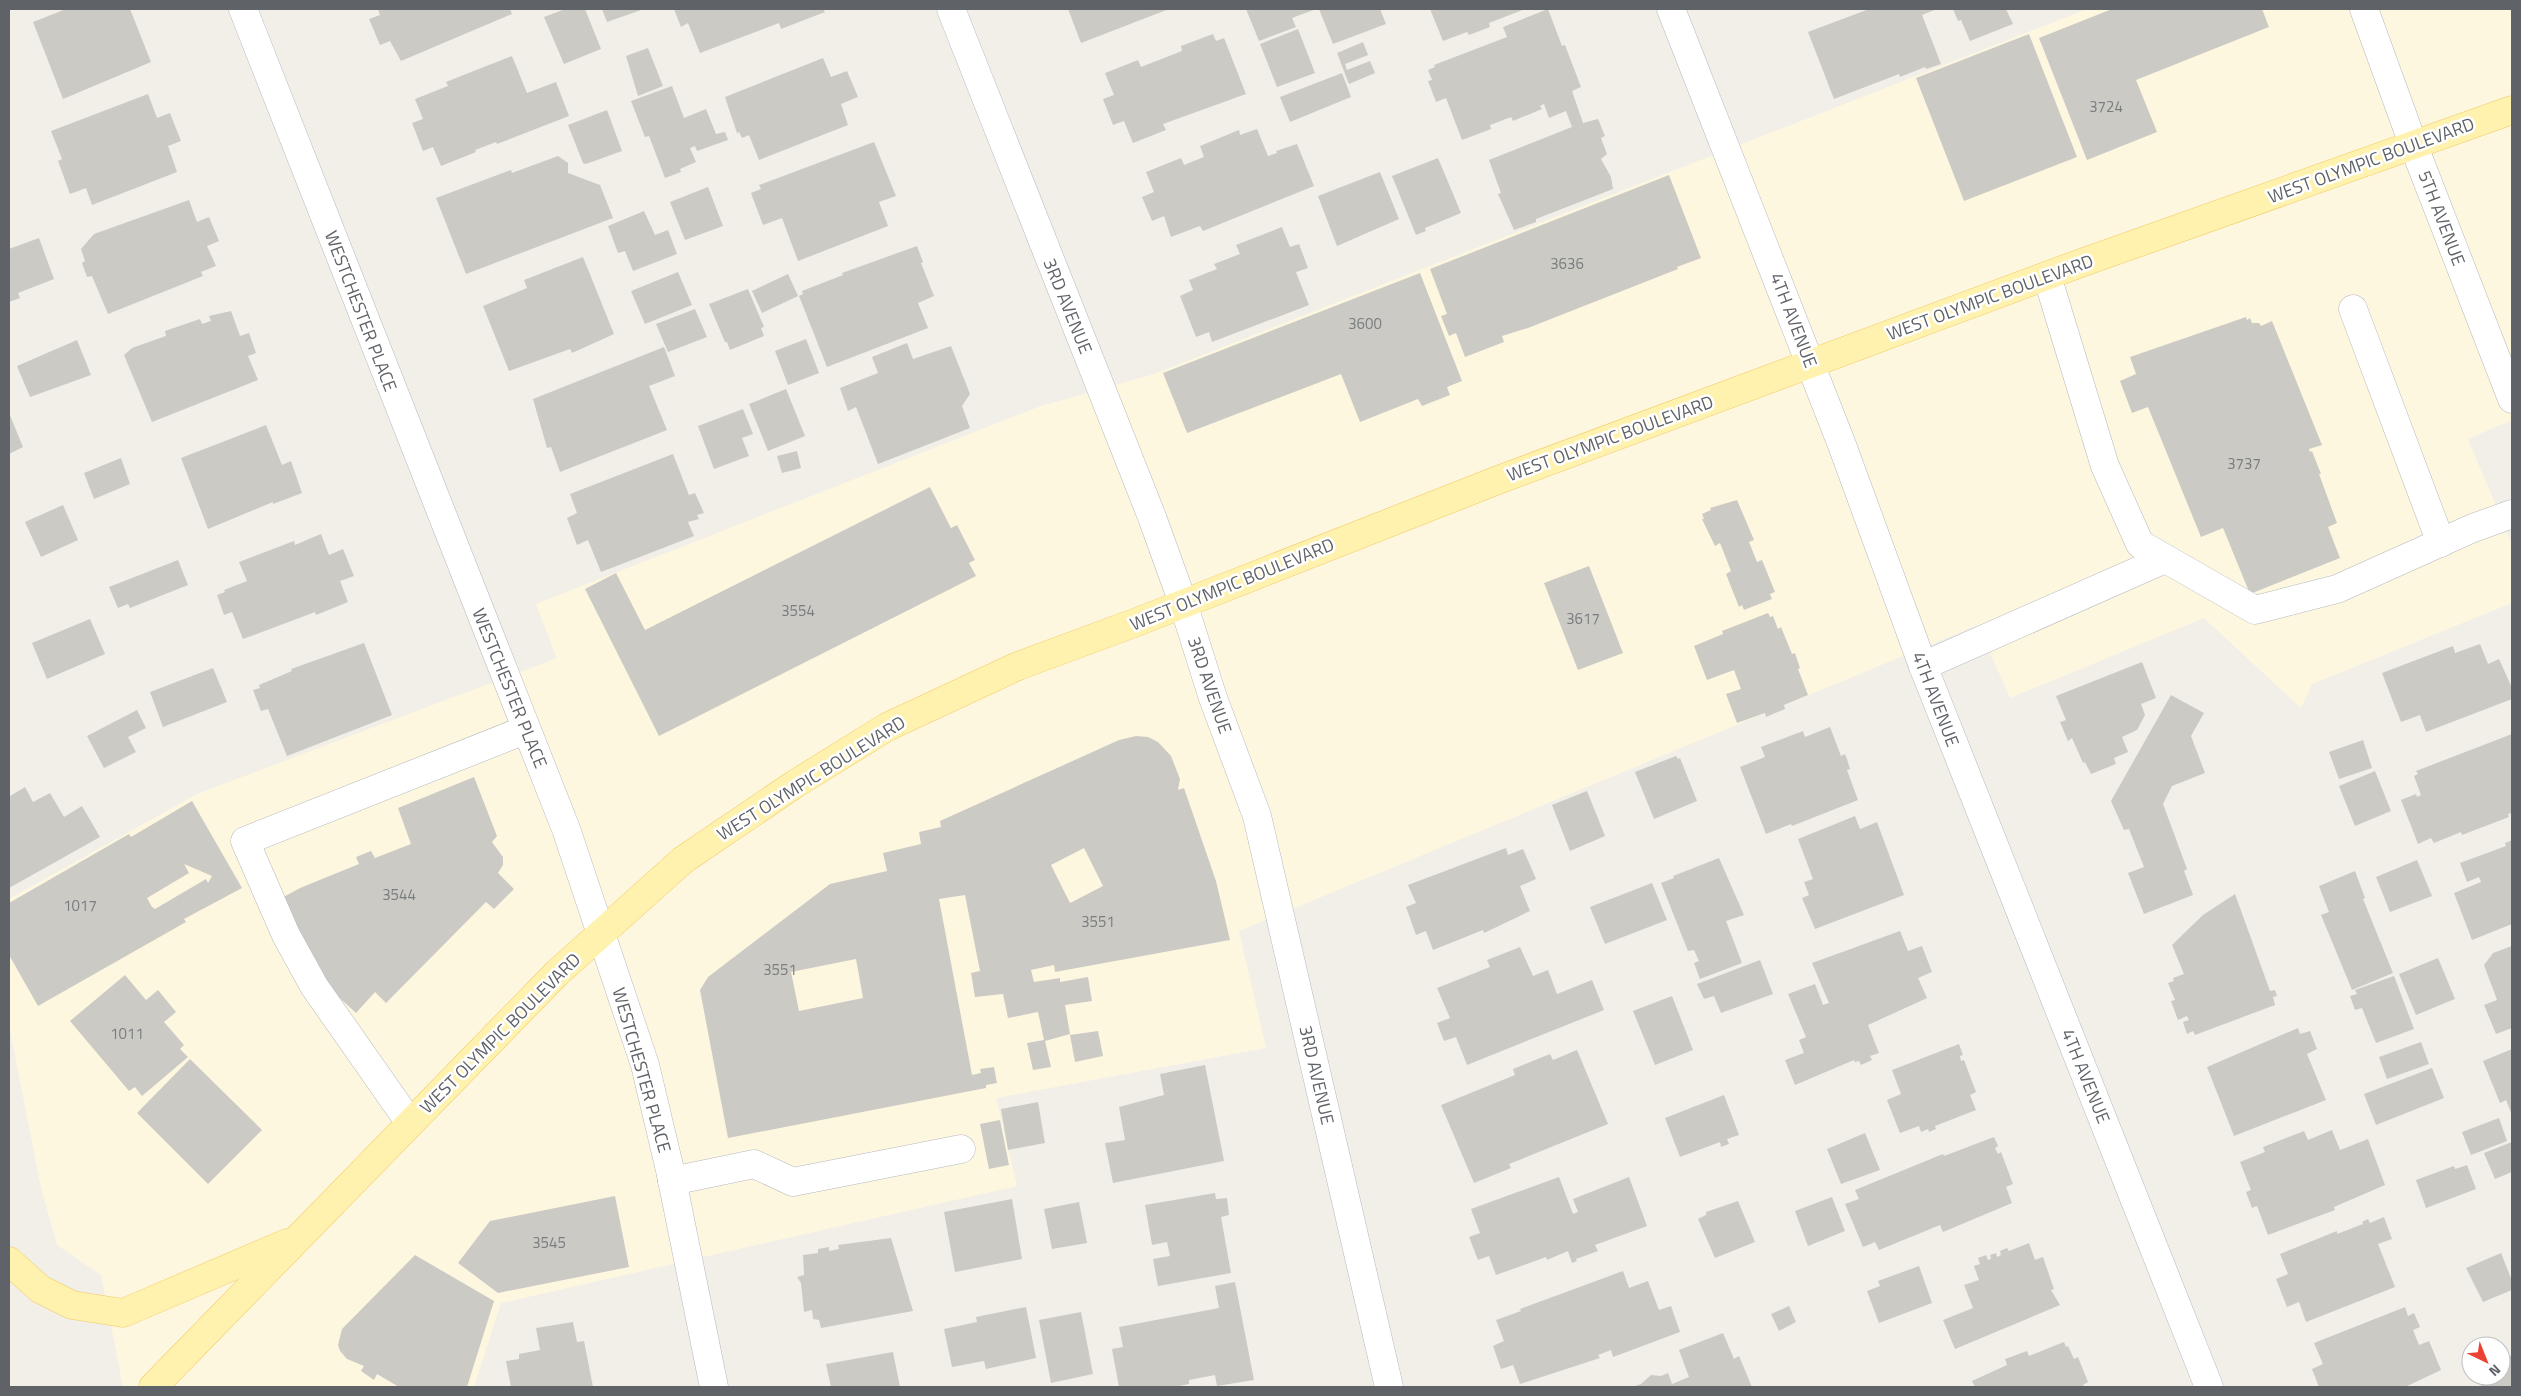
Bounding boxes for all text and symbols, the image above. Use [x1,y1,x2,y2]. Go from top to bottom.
house number: 3724 [2089,95,2123,118]
street label: WEST OLYMPIC BOULEVARD [2264,110,2478,210]
street label: 5TH AVENUE [2411,166,2473,270]
street label: WESTCHESTER PLACE [318,227,404,395]
street label: WEST OLYMPIC BOULEVARD [1883,247,2097,347]
house number: 3636 [1550,252,1584,275]
street label: 3RD AVENUE [1037,254,1099,358]
street label: 4TH AVENUE [1763,268,1825,372]
house number: 3600 [1348,312,1382,335]
street label: WEST OLYMPIC BOULEVARD [1503,388,1717,488]
house number: 3737 [2227,452,2261,475]
street label: WEST OLYMPIC BOULEVARD [1126,531,1338,637]
house number: 3554 [781,599,815,622]
street label: WESTCHESTER PLACE [466,604,554,772]
house number: 3617 [1566,607,1600,630]
street label: 3RD AVENUE [1181,633,1239,737]
street label: 4TH AVENUE [1905,647,1967,751]
street label: WEST OLYMPIC BOULEVARD [711,709,911,847]
house number: 3544 [382,883,416,906]
house number: 1017 [63,894,97,917]
house number: 3551 [1081,910,1115,933]
street label: WEST OLYMPIC BOULEVARD [413,946,587,1120]
house number: 3551 [763,958,797,981]
street label: WESTCHESTER PLACE [606,984,678,1156]
house number: 1011 [110,1022,144,1045]
street label: 3RD AVENUE [1292,1023,1342,1127]
street label: 4TH AVENUE [2055,1025,2117,1127]
house number: 3545 [532,1231,566,1254]
north arrow [2461,1336,2511,1386]
text: N [2484,1360,2506,1382]

